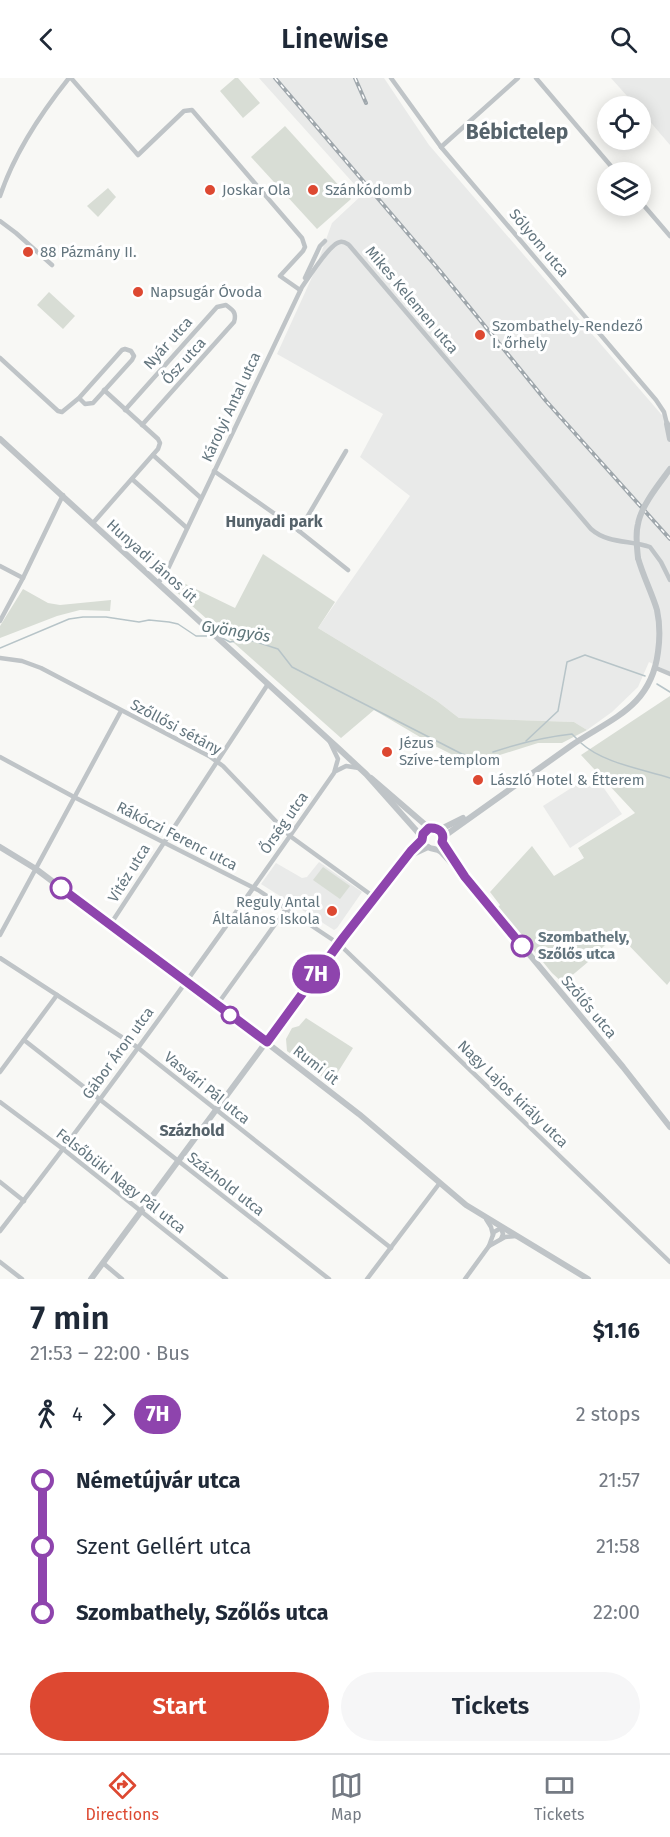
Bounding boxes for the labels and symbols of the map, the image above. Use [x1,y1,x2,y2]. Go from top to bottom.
district label: Bébictelep [466,119,568,145]
place label: Joskar Ola [222,181,291,199]
place label: Szánkódomb [325,181,412,199]
marker: Joskar Ola [203,183,217,197]
marker: Szánkódomb [306,183,320,197]
street label: Sólyom utca [505,205,573,281]
place label: 88 Pázmány II. [40,243,137,261]
street label: Mikes Kelemen utca [362,243,462,357]
marker: 88 Pázmány II. [21,245,35,259]
place label: Napsugár Óvoda [150,283,262,301]
marker: Napsugár Óvoda [131,285,145,299]
street label: Nyár utca [140,313,196,373]
place label: Szombathely-Rendező I. őrhely [492,317,643,352]
marker: Szombathely-Rendező I. őrhely [473,328,487,342]
street label: Ősz utca [158,334,210,388]
street label: Károlyi Antal utca [198,349,264,465]
district label: Hunyadi park [226,512,323,531]
street label: Hunyadi János út [103,516,201,607]
water label: Gyöngyös [200,616,272,646]
street label: Szőllősi sétány [127,695,225,759]
place label: Jézus Szíve-templom [399,734,500,769]
marker: Jézus Szíve-templom [380,745,394,759]
place label: László Hotel & Étterem [490,771,645,789]
marker: László Hotel & Étterem [471,773,485,787]
street label: Őrség utca [256,788,312,858]
street label: Rákóczi Ferenc utca [114,798,240,874]
street label: Vitéz utca [104,840,154,906]
unlabelled marker [50,877,72,899]
place label: Reguly Antal Általános Iskola [212,893,321,928]
marker: Reguly Antal Általános Iskola [325,904,339,918]
place label: Szombathely, Szőlős utca [538,928,630,963]
marker: Szombathely, Szőlős utca [511,935,533,957]
line badge: 7H [289,954,343,994]
street label: Szőlős utca [558,972,620,1042]
street label: Gábor Áron utca [79,1003,157,1103]
unlabelled marker [221,1006,239,1024]
street label: Nagy Lajos király utca [454,1037,572,1151]
street label: Rumi út [290,1042,343,1089]
street label: Vasvári Pál utca [160,1048,254,1128]
district label: Százhold [159,1121,225,1140]
street label: Felsőbüki Nagy Pál utca [53,1125,189,1237]
street label: Százhold utca [184,1148,268,1220]

